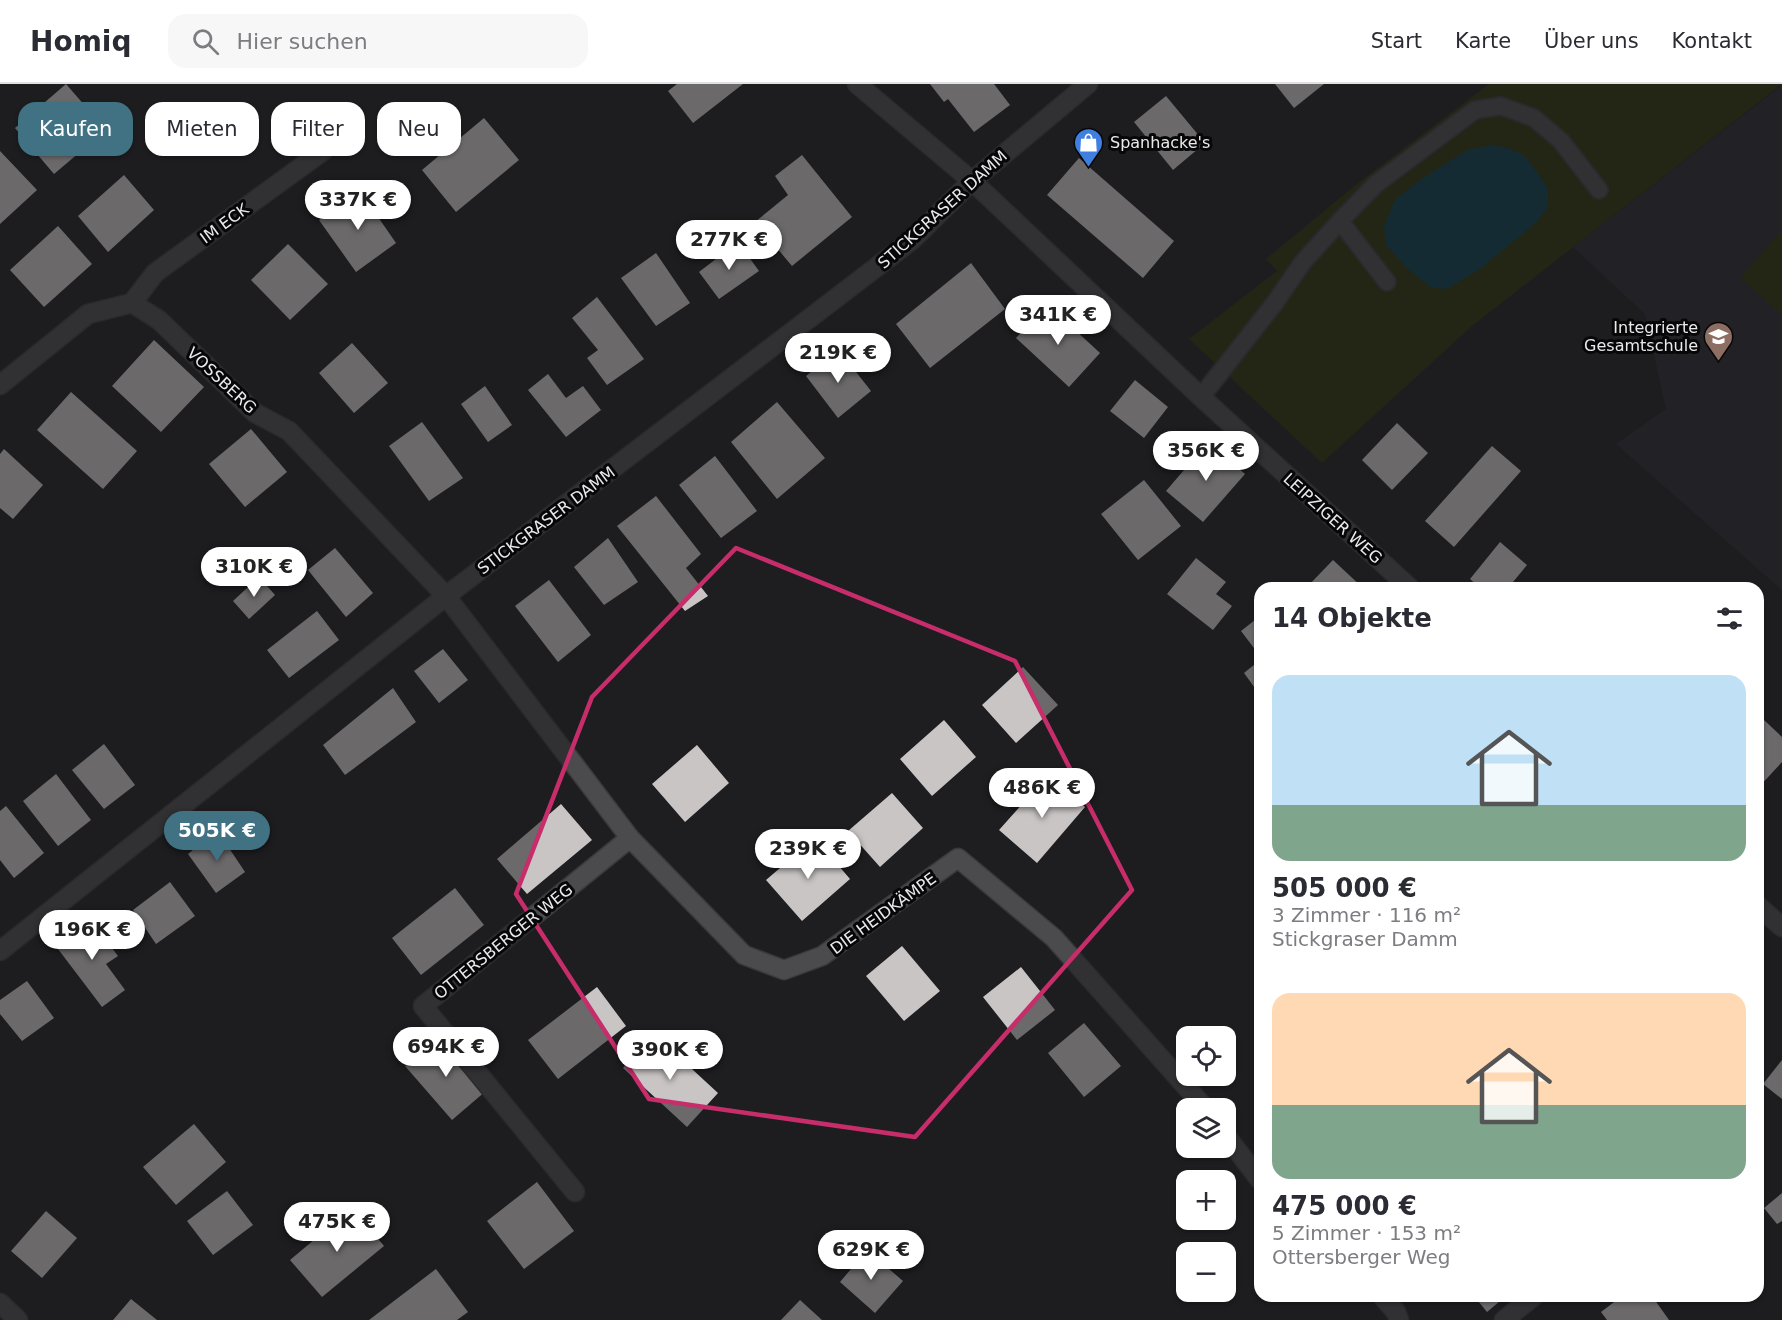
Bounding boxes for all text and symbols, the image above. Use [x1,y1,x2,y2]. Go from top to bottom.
search box [168,14,588,68]
text: Homiq [30,25,132,58]
icon: search [189,25,222,58]
text: Hier suchen [237,29,368,54]
text: Start [1371,29,1422,53]
text: Karte [1455,29,1511,53]
text: Über uns [1544,29,1639,53]
text: Kontakt [1672,29,1752,53]
chip: Kaufen [18,102,133,156]
chip: Mieten [145,102,259,156]
chip: Filter [271,102,365,156]
chip: Neu [377,102,461,156]
shop icon: Spanhacke's [1073,126,1105,168]
place label: Spanhacke's [1110,133,1210,152]
street label: STICKGRASER DAMM [874,146,1011,272]
pin: 337K € [309,180,407,231]
text: 337K € [319,187,397,211]
street label: IM ECK [196,199,253,247]
pin: 277K € [680,220,778,271]
text: 277K € [690,227,768,251]
pin: 341K € [1009,295,1107,346]
text: 341K € [1019,302,1097,326]
place label: Integrierte Gesamtschule [1584,318,1698,355]
school or university icon: Integrierte Gesamtschule [1703,320,1735,362]
pin: 219K € [789,333,887,384]
text: 219K € [799,340,877,364]
street label: VOSSBERG [183,343,260,417]
pin: 356K € [1157,431,1255,482]
text: 356K € [1167,438,1245,462]
street label: STICKGRASER DAMM [474,463,619,578]
street label: LEIPZIGER WEG [1279,469,1386,568]
pin: 310K € [205,547,303,598]
text: 310K € [215,554,293,578]
icon: filters [1713,602,1746,635]
text: 14 Objekte [1272,603,1432,633]
icon: home [1455,714,1563,822]
pin: 486K € [993,768,1091,819]
text: 486K € [1003,775,1081,799]
pin: 505K € [168,811,266,862]
text: 505K € [178,818,256,842]
pin: 239K € [759,829,857,880]
text: 239K € [769,836,847,860]
street label: DIE HEIDKÄMPE [827,869,940,958]
text: 505 000 € [1272,873,1417,903]
street label: OTTERSBERGER WEG [430,880,576,1003]
text: 3 Zimmer · 116 m² [1272,903,1461,927]
pin: 196K € [43,910,141,961]
text: 196K € [53,917,131,941]
text: Stickgraser Damm [1272,927,1458,951]
map controls [1176,1026,1236,1302]
button: locate [1176,1026,1236,1086]
pin: 694K € [397,1027,495,1078]
pin: 390K € [621,1030,719,1081]
icon: home [1455,1032,1563,1140]
text: 694K € [407,1034,485,1058]
text: 390K € [631,1037,709,1061]
button: layers [1176,1098,1236,1158]
button: + [1176,1170,1236,1230]
text: 475 000 € [1272,1191,1417,1221]
pin: 475K € [288,1202,386,1253]
text: 475K € [298,1209,376,1233]
text: 5 Zimmer · 153 m² [1272,1221,1461,1245]
pin: 629K € [822,1230,920,1281]
text: 629K € [832,1237,910,1261]
button: − [1176,1242,1236,1302]
text: Ottersberger Weg [1272,1245,1450,1269]

